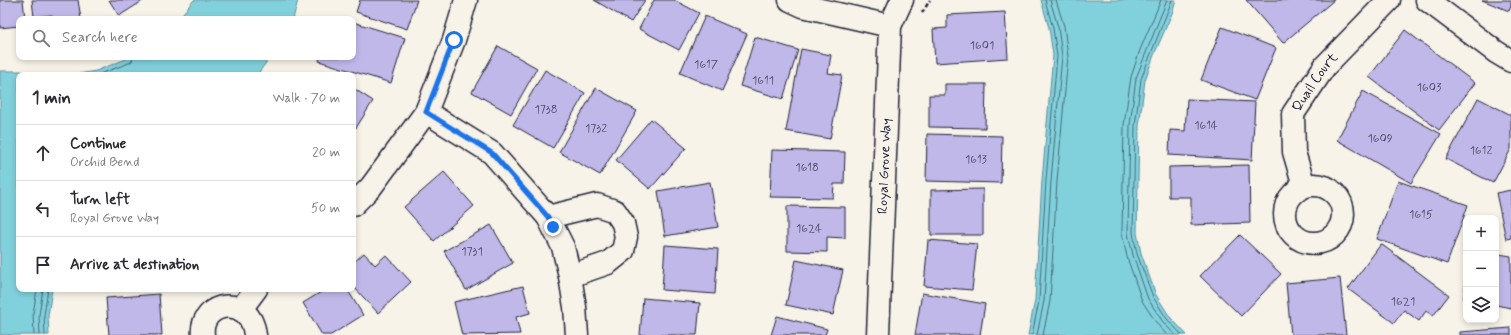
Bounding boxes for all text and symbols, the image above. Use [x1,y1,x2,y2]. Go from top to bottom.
search box [16,16,356,60]
icon: search [30,27,52,49]
text: Search here [62,28,138,48]
route start [445,31,463,49]
house number: 1601 [970,38,994,54]
street label: Quail Court [1288,48,1342,115]
house number: 1617 [694,57,718,73]
house number: 1611 [752,73,774,89]
house number: 1603 [1417,80,1442,96]
text: 1 min [32,87,71,109]
text: Walk · 70 m [273,90,340,107]
house number: 1738 [534,102,558,118]
street label: Royal Grove Way [874,118,895,214]
house number: 1614 [1194,118,1218,134]
house number: 1732 [585,121,607,137]
house number: 1609 [1367,131,1393,147]
text: Continue [70,134,126,154]
icon: ahead [32,142,54,164]
house number: 1612 [1470,143,1492,159]
text: 20 m [312,144,340,161]
house number: 1613 [965,152,988,168]
text: Orchid Bend [70,154,139,171]
house number: 1618 [795,160,819,176]
text: Turn left [70,190,130,210]
icon: left [32,198,54,220]
text: 50 m [311,200,340,217]
house number: 1615 [1409,207,1433,223]
text: Royal Grove Way [70,210,159,227]
map controls [1463,215,1499,323]
button: + [1463,215,1499,251]
route end [544,218,562,236]
house number: 1624 [796,221,822,237]
house number: 1731 [461,244,483,260]
button: − [1463,251,1499,287]
icon: arrive [32,254,54,276]
text: Arrive at destination [70,255,199,275]
button: layers [1463,287,1499,323]
house number: 1621 [1391,294,1415,310]

